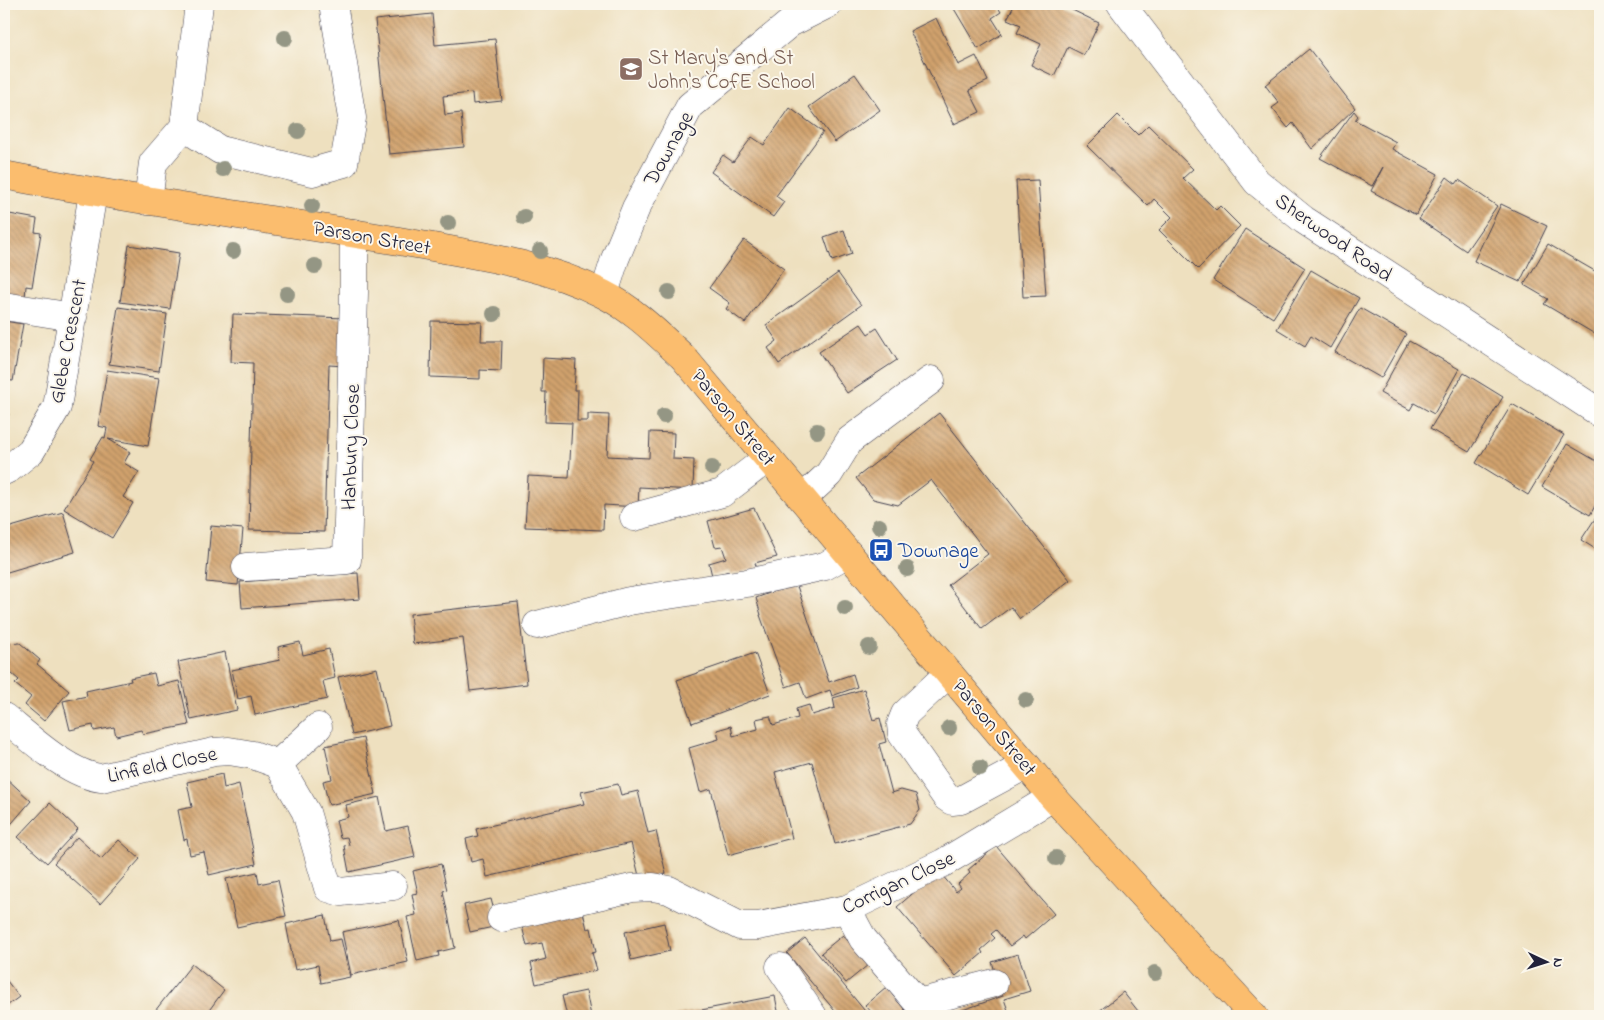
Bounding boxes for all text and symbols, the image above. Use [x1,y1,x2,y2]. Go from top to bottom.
place label: St Mary's and St John's CofE School [648,44,815,98]
school or university icon: St Mary's and St John's CofE School [618,56,644,82]
street label: Downage [637,106,704,193]
street label: Sherwood Road [1268,187,1398,290]
street label: Parson Street [311,214,433,264]
street label: Glebe Crescent [42,277,96,406]
street label: Parson Street [683,363,782,473]
street label: Hanbury Close [335,383,371,511]
bus stop icon: Downage [868,537,894,563]
place label: Downage [897,537,979,569]
street label: Parson Street [944,673,1043,783]
street label: Linfield Close [105,740,221,792]
street label: Corrigan Close [837,844,962,925]
north arrow [1522,938,1572,988]
text: N [1547,957,1568,968]

